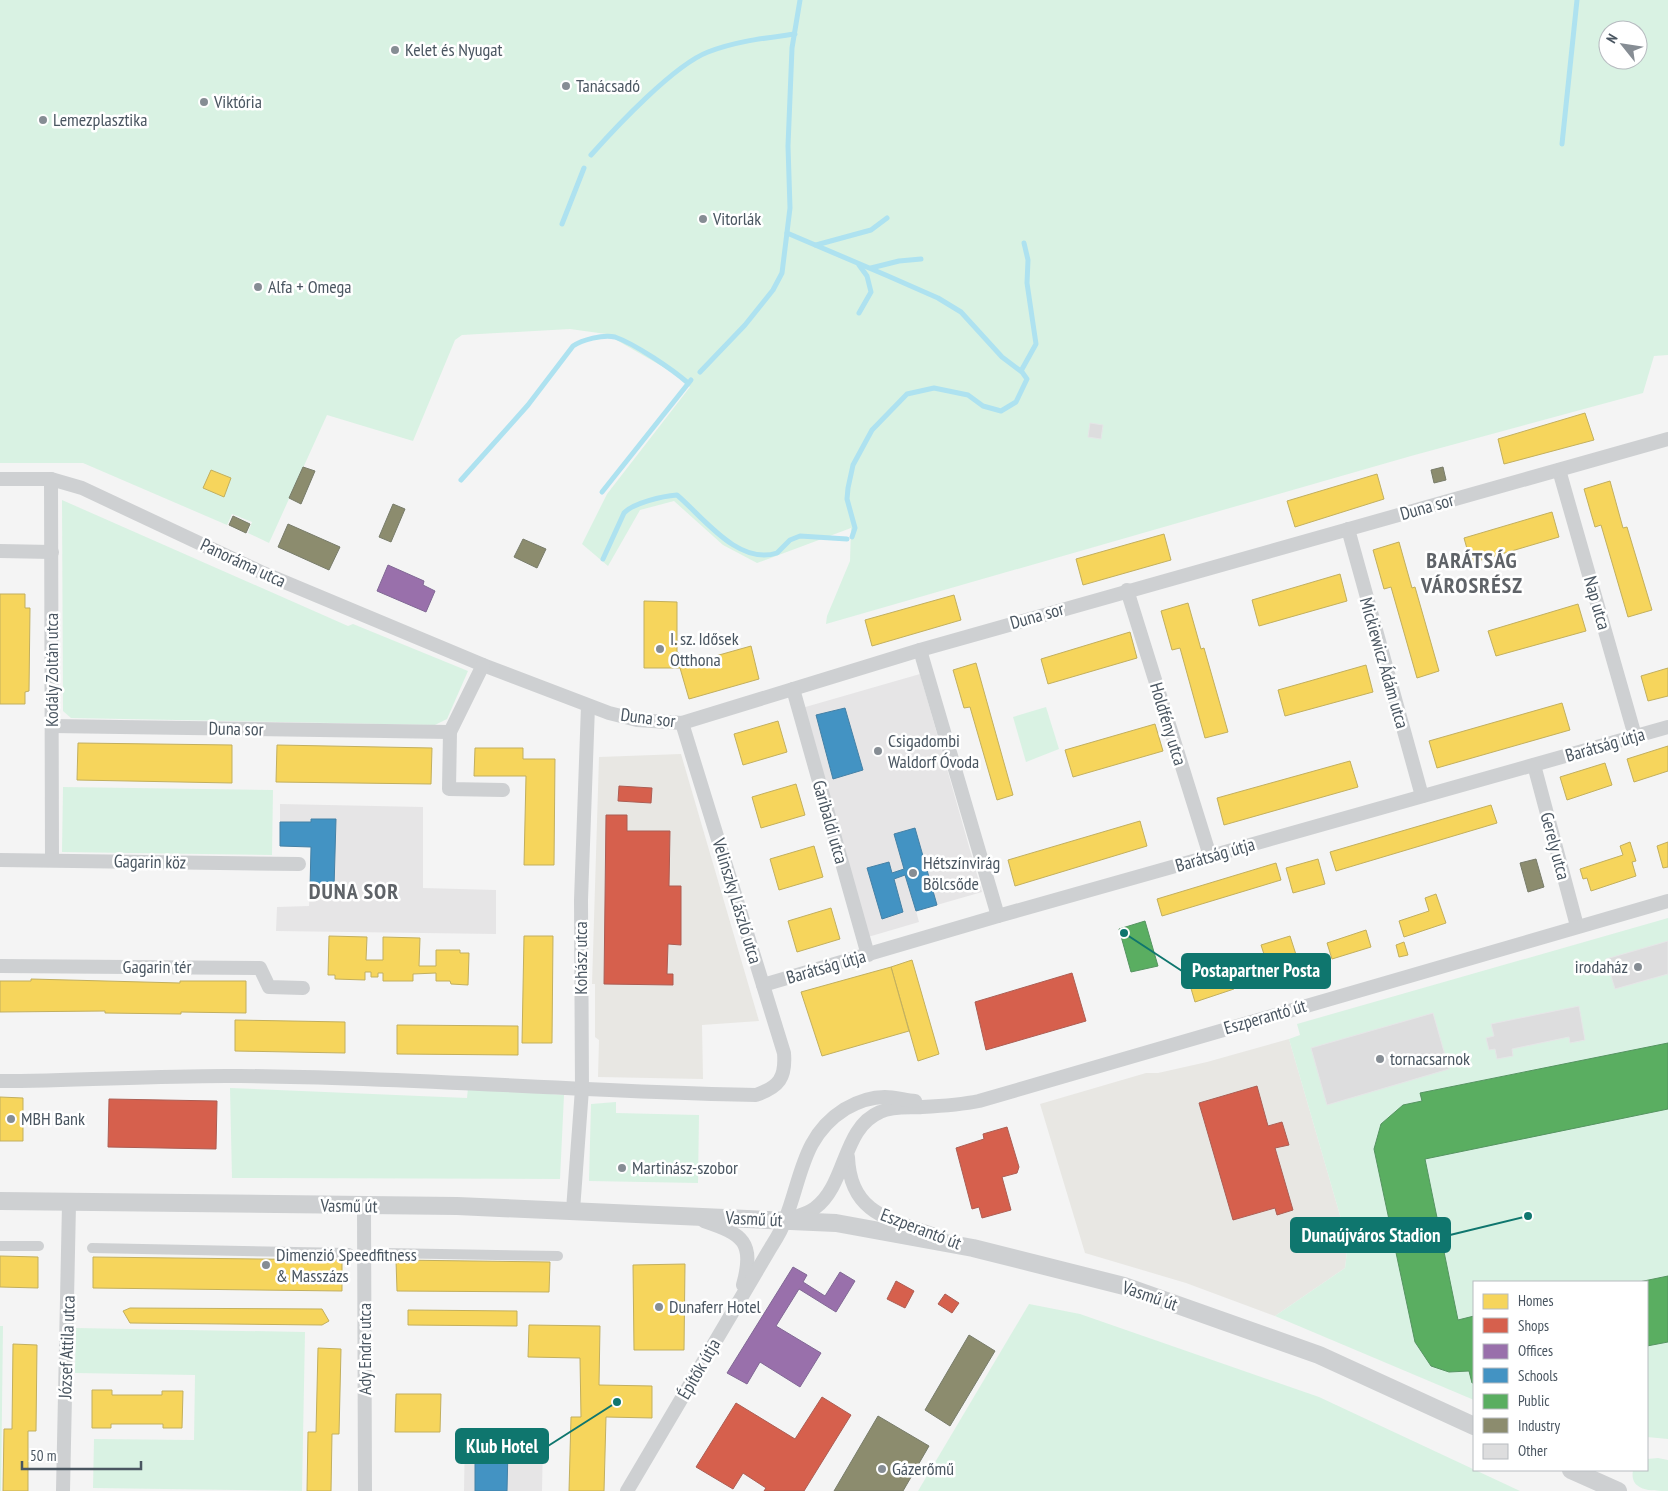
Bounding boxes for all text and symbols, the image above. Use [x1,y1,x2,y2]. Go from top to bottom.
north arrow [1598,20,1648,70]
text: N [1602,31,1621,46]
place label: Kelet és Nyugat [405,38,503,61]
marker: Kelet és Nyugat [389,44,401,56]
place label: Tanácsadó [576,74,640,97]
marker: Tanácsadó [560,80,572,92]
place label: Viktória [213,90,262,113]
marker: Viktória [198,96,210,108]
place label: Lemezplasztika [53,108,147,131]
marker: Lemezplasztika [37,114,49,126]
place label: Vitorlák [712,207,761,230]
marker: Vitorlák [697,213,709,225]
place label: Alfa + Omega [268,275,352,298]
marker: Alfa + Omega [252,281,264,293]
street label: Duna sor [1397,488,1457,525]
street label: Panoráma utca [197,533,290,592]
district label: BARÁTSÁG VÁROSRÉSZ [1420,546,1523,599]
street label: Nap utca [1579,573,1616,632]
street label: Mickiewicz Ádám utca [1355,595,1414,731]
street label: Duna sor [1007,597,1067,634]
street label: Kodály Zoltán utca [40,613,63,727]
place label: I. sz. Idősek Otthona [670,627,739,671]
marker: I. sz. Idősek Otthona [654,643,666,655]
street label: Holdfény utca [1145,680,1192,768]
street label: Duna sor [619,703,677,732]
street label: Duna sor [208,717,264,740]
street label: Barátság útja [1563,722,1647,767]
place label: Csigadombi Waldorf Óvoda [888,729,979,773]
marker: Csigadombi Waldorf Óvoda [872,745,884,757]
street label: Garibaldi utca [808,777,853,866]
street label: Gerely utca [1535,810,1576,882]
street label: Barátság útja [1173,832,1257,877]
street label: Velinszky László utca [707,834,767,966]
street label: Gagarin köz [114,849,186,874]
place label: Hétszínvirág Bölcsőde [923,851,1000,895]
marker: Hétszínvirág Bölcsőde [907,867,919,879]
district label: DUNA SOR [309,877,399,905]
street label: Kohász utca [569,921,592,995]
street label: Barátság útja [784,944,868,989]
callout: Postapartner Posta [1182,954,1330,988]
street label: Gagarin tér [123,955,191,978]
place label: irodaház [1575,955,1628,978]
text: Postapartner Posta [1192,958,1320,982]
marker: irodaház [1632,961,1644,973]
street label: Eszperantó út [1221,994,1309,1039]
place label: tornacsarnok [1390,1047,1470,1070]
marker: tornacsarnok [1374,1053,1386,1065]
place label: MBH Bank [21,1107,85,1130]
marker: MBH Bank [5,1113,17,1125]
place label: Martinász-szobor [632,1156,738,1179]
marker: Martinász-szobor [616,1162,628,1174]
street label: Vasmű út [319,1193,378,1217]
street label: Eszperantó út [877,1203,965,1254]
street label: Vasmű út [724,1205,783,1231]
callout: Dunaújváros Stadion [1291,1218,1450,1252]
text: Dunaújváros Stadion [1301,1223,1441,1247]
place label: Dimenzió Speedfitness & Masszázs [276,1243,417,1287]
marker: Dimenzió Speedfitness & Masszázs [260,1259,272,1271]
street label: Vasmű út [1119,1275,1181,1316]
legend [1473,1281,1648,1471]
text: Homes [1518,1291,1554,1310]
street label: József Attila utca [53,1295,80,1400]
place label: Dunaferr Hotel [669,1295,762,1318]
marker: Dunaferr Hotel [653,1301,665,1313]
street label: Ady Endre utca [353,1303,376,1395]
text: Shops [1518,1316,1549,1335]
street label: Építők útja [672,1334,725,1403]
text: Offices [1518,1341,1553,1360]
text: Schools [1518,1366,1558,1385]
text: Public [1518,1391,1550,1410]
text: Industry [1518,1416,1560,1435]
callout: Klub Hotel [456,1429,548,1463]
text: Klub Hotel [466,1434,538,1458]
scale bar [22,1438,141,1470]
text: Other [1518,1441,1548,1460]
text: 50 m [30,1446,56,1465]
place label: Gázerőmű [892,1457,954,1480]
marker: Gázerőmű [876,1463,888,1475]

